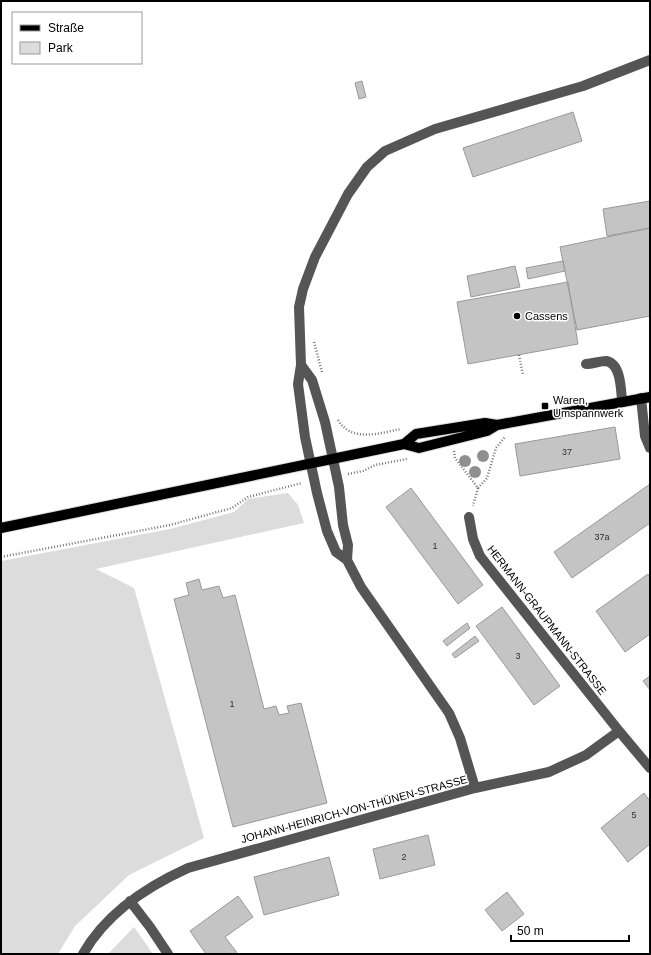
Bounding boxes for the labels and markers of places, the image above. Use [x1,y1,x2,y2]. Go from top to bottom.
place label: Cassens [525,310,568,322]
marker: Cassens [512,311,522,321]
place label: Waren, Umspannwerk [553,394,624,419]
marker: Waren, Umspannwerk [540,401,550,411]

